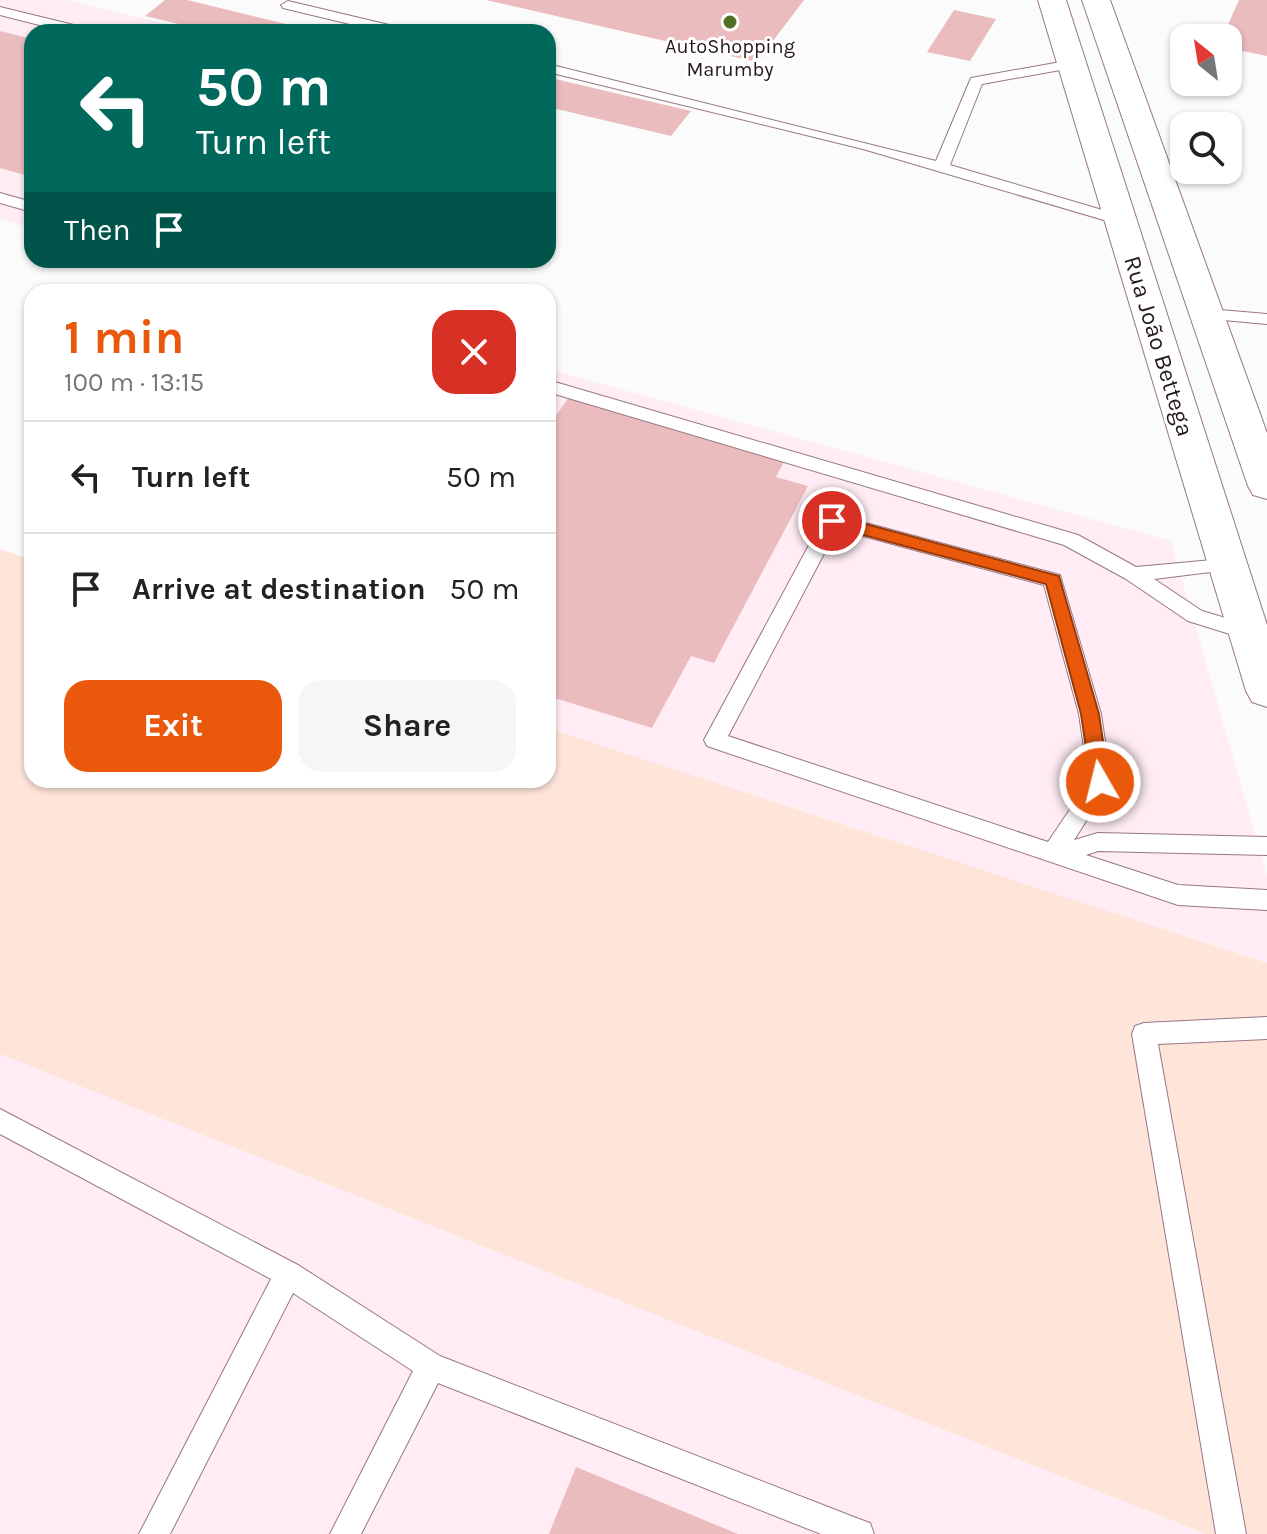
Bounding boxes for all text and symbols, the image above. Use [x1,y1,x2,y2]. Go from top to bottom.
marker: AutoShopping Marumby [721,13,739,31]
north arrow [1170,24,1242,96]
map controls [1170,24,1242,184]
place label: AutoShopping Marumby [665,35,795,81]
text: 50 m [196,54,331,119]
icon: left [64,56,168,160]
button: search [1170,112,1242,184]
text: Turn left [196,121,331,163]
icon: arrive [147,208,191,252]
text: Then [64,212,131,248]
street label: Rua João Bettega [1118,252,1200,440]
text: 1 min [64,309,184,365]
button: close [432,310,516,394]
text: 100 m · 13:15 [64,367,204,398]
icon: left [64,455,108,499]
text: Turn left [132,459,250,495]
text: 50 m [446,459,516,495]
pin [798,487,866,555]
icon: arrive [810,499,854,543]
icon: arrive [64,567,108,611]
text: Arrive at destination [132,571,426,607]
text: 50 m [450,571,520,607]
button: Exit [64,680,282,772]
button: Share [298,680,516,772]
position arrow [1058,740,1142,824]

